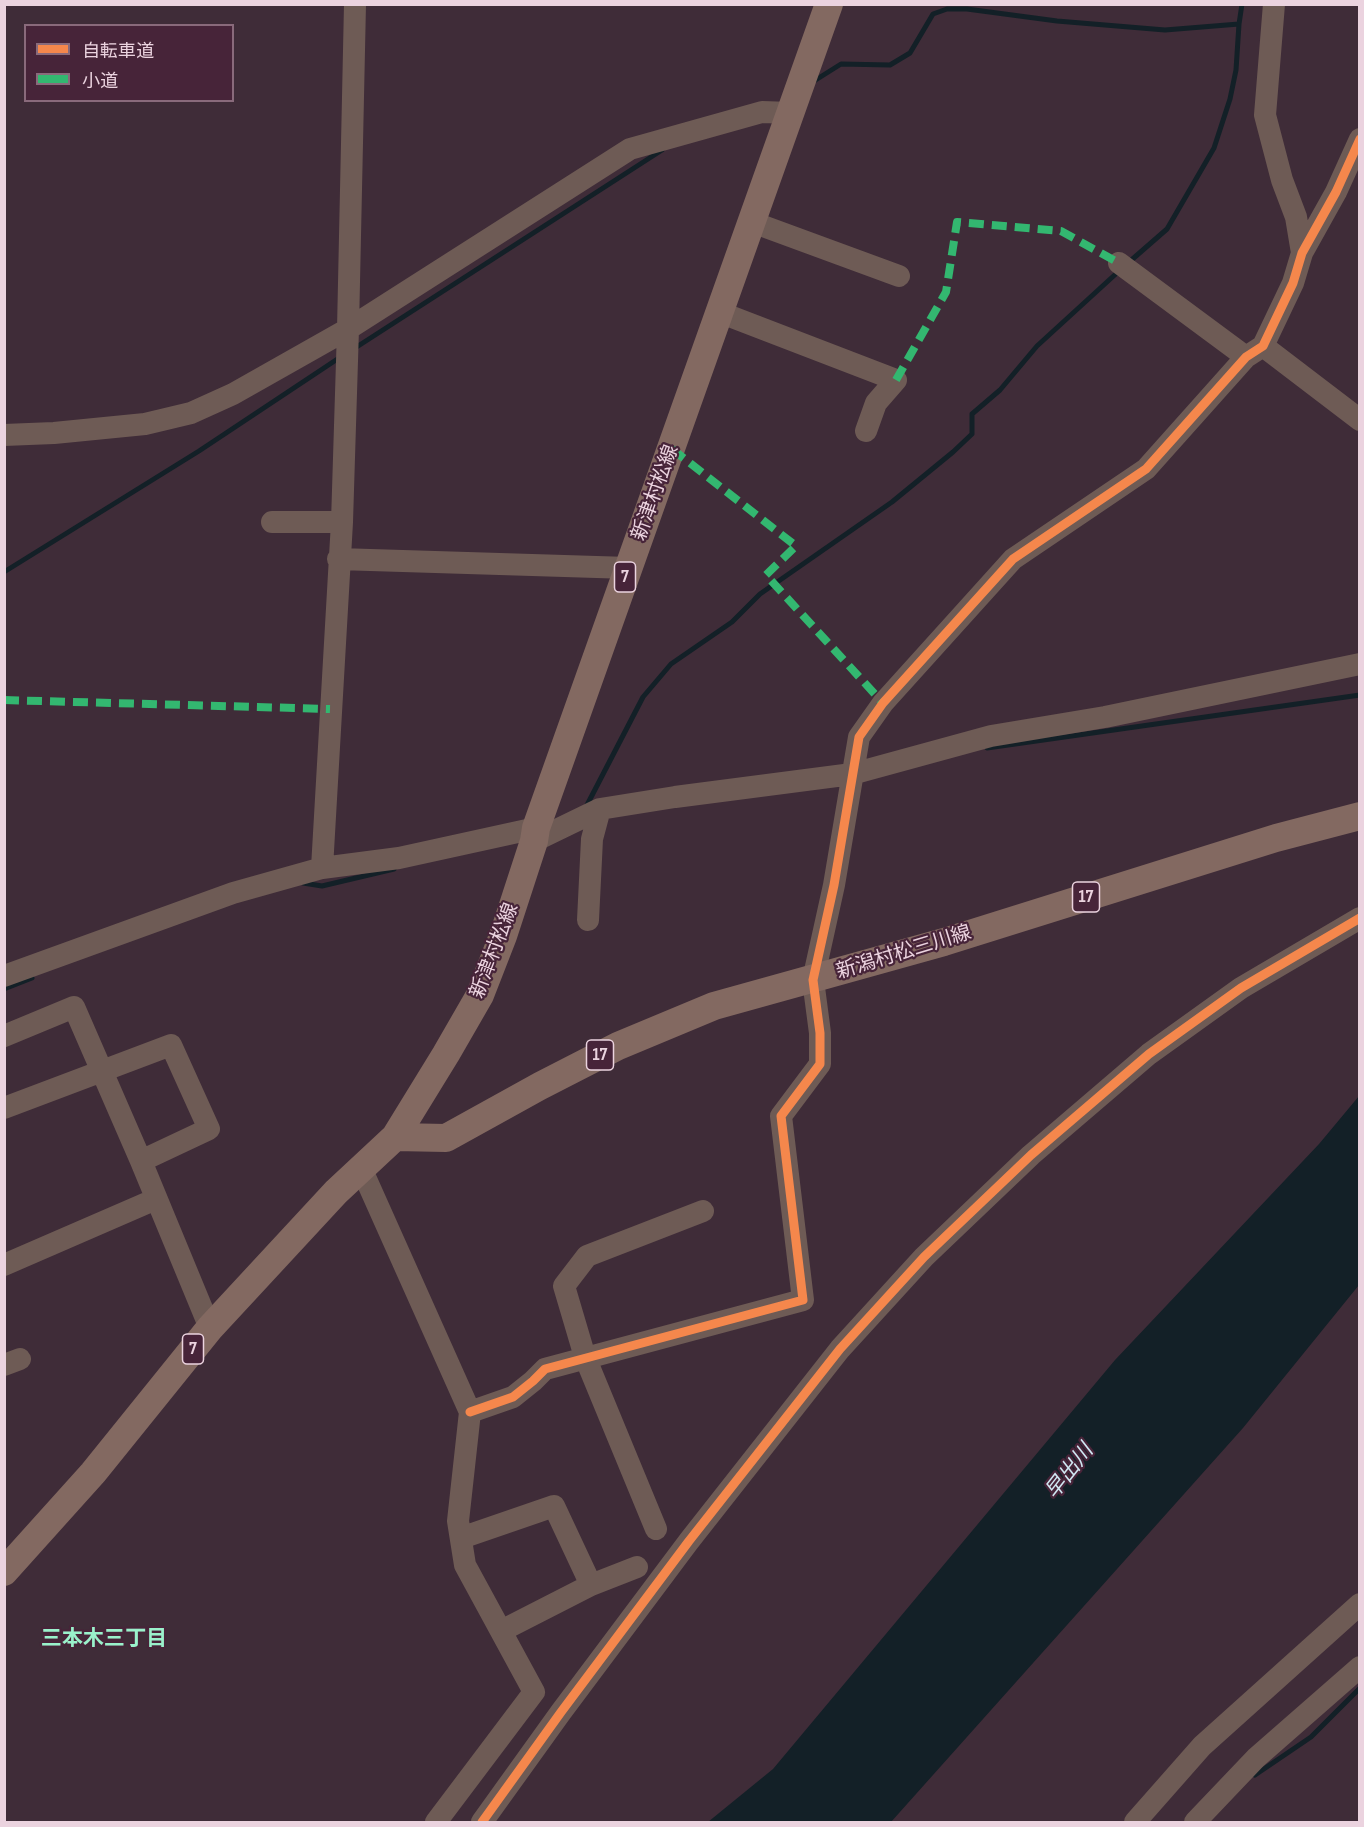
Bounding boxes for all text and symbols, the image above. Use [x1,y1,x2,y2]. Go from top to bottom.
legend [24,24,234,102]
text: 自転車道 [82,41,154,62]
text: 小道 [82,71,118,92]
street label: 新津村松線 [628,442,684,544]
road number: 7 [614,562,636,592]
road number: 17 [1072,882,1100,912]
street label: 新津村松線 [466,900,524,1002]
street label: 新潟村松三川線 [834,921,974,985]
road number: 17 [586,1040,614,1070]
road number: 7 [182,1334,204,1364]
water label: 早出川 [1041,1439,1099,1505]
district label: 三本木三丁目 [41,1627,167,1653]

